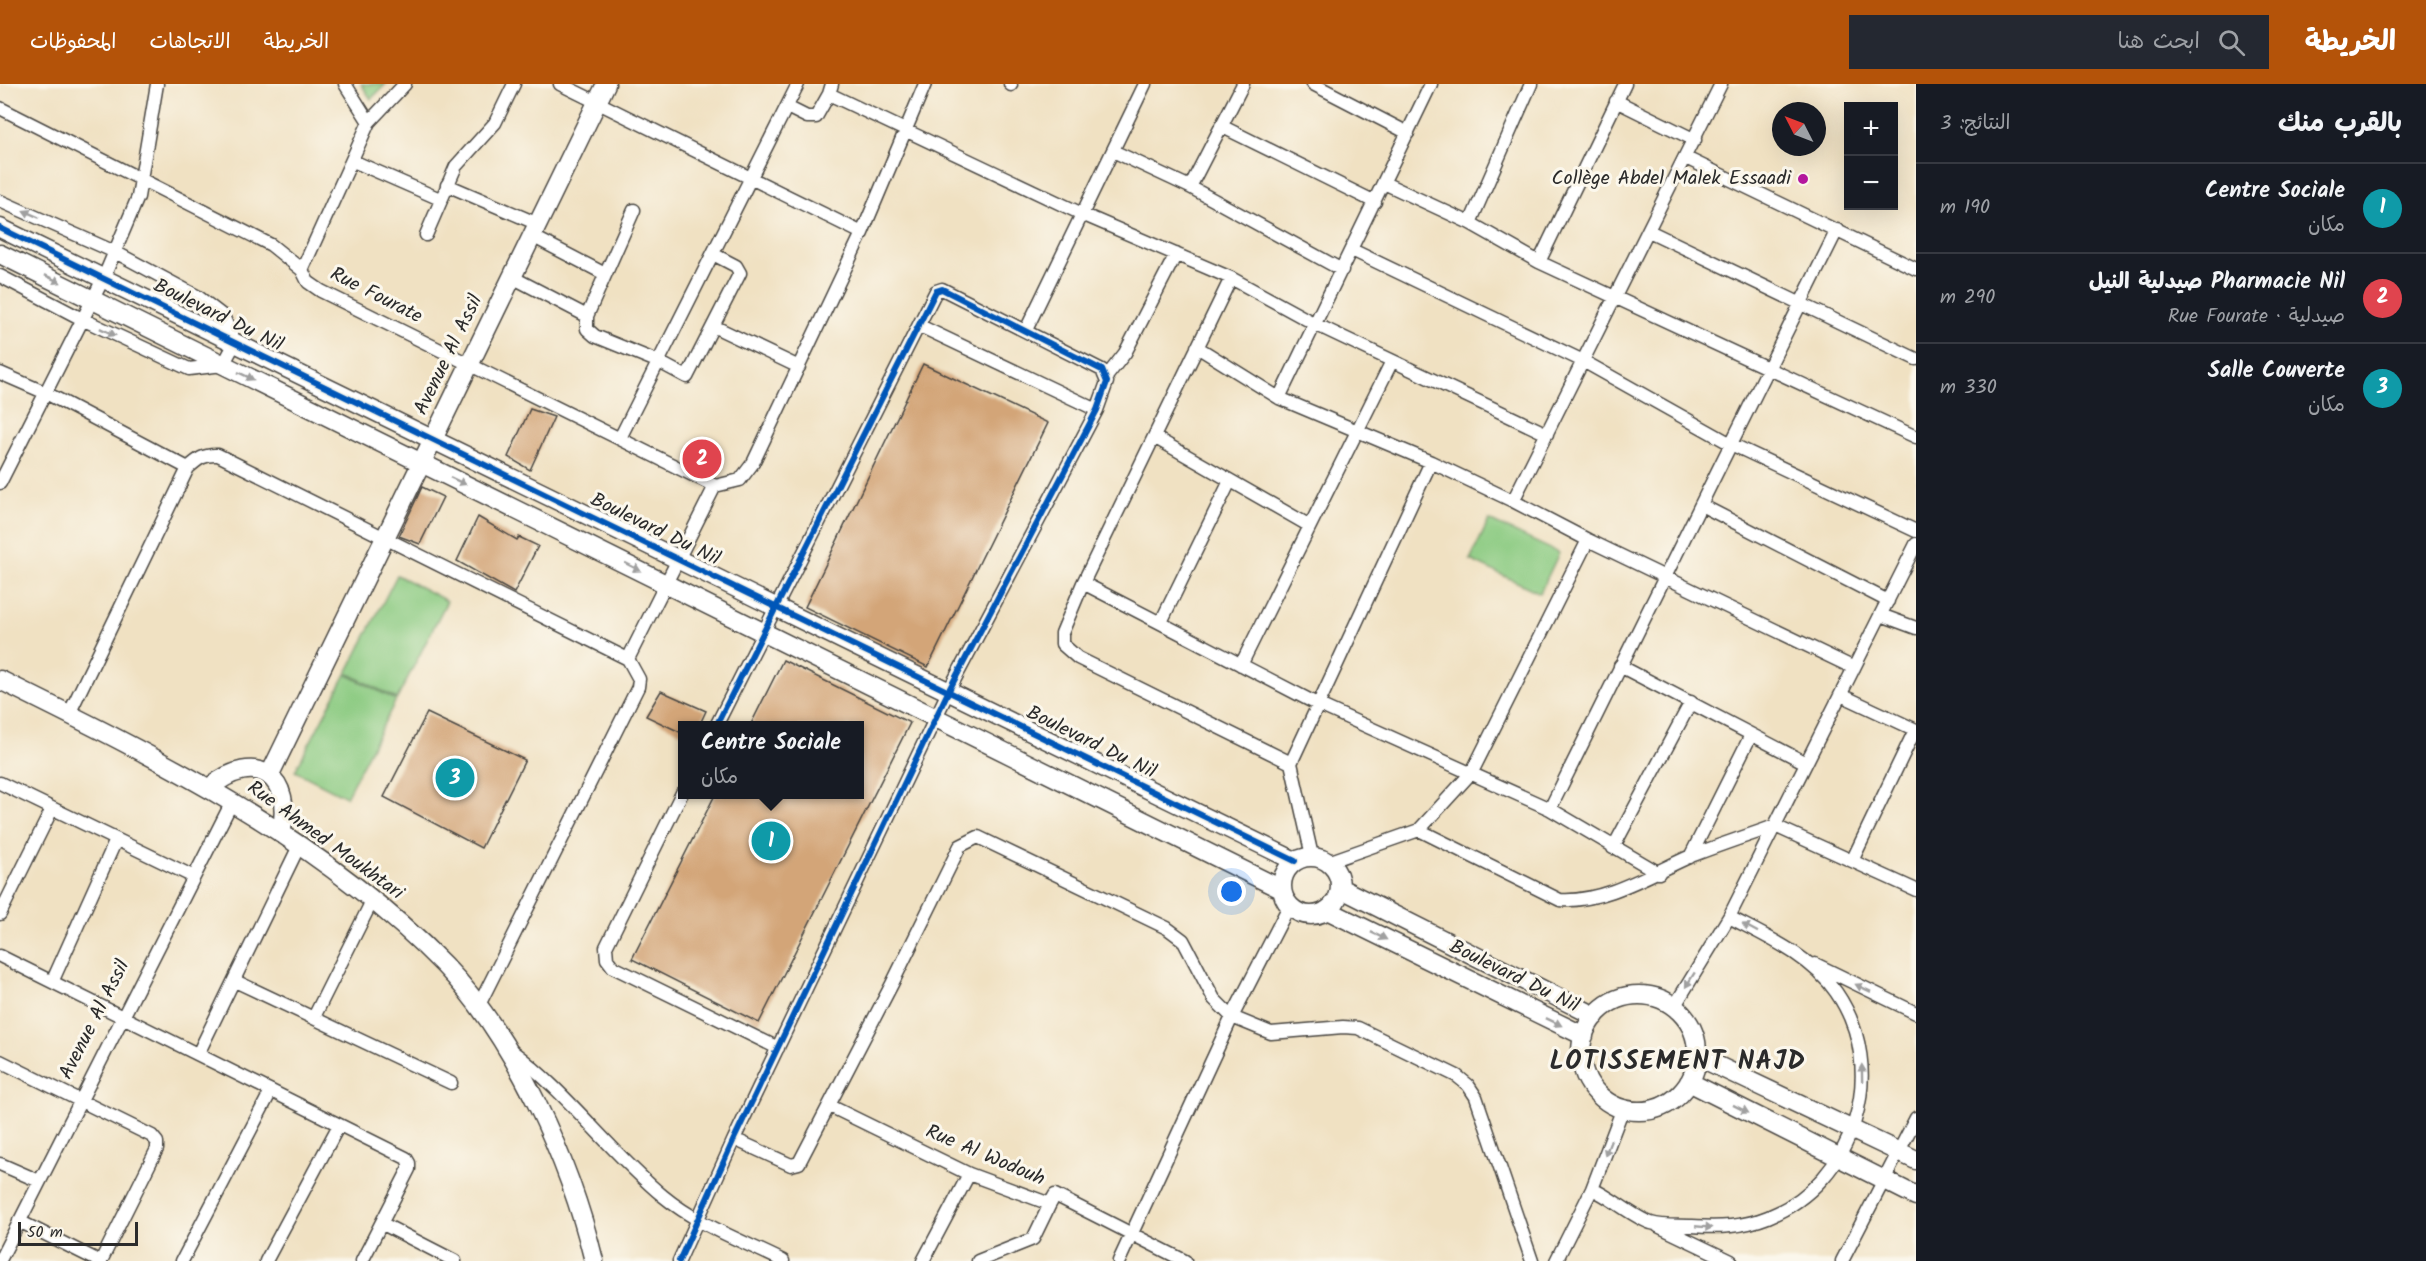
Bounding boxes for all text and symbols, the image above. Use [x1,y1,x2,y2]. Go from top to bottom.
search box [1849,15,2269,69]
text: الخريطة [2305,20,2396,65]
text: ابحث هنا [2117,25,2200,60]
text: المحفوظات [30,26,116,59]
text: الاتجاهات [149,26,231,59]
text: الخريطة [264,26,329,59]
icon: search [2215,26,2248,59]
north arrow [1772,102,1826,156]
map controls [1844,102,1898,210]
button: + [1844,102,1898,156]
text: بالقرب منك [2278,103,2402,145]
text: النتائج: 3 [1940,108,2011,140]
button: − [1844,156,1898,210]
place label: Collège Abdel Malek Essaadi [1552,163,1792,195]
marker: Collège Abdel Malek Essaadi [1796,172,1810,186]
text: Centre Sociale [2205,174,2345,209]
text: 190 m [1940,192,1990,224]
text: 1 [2379,192,2386,224]
one-way arrow [22,209,40,219]
text: مكان [2308,210,2345,242]
street label: Rue Fourate [324,259,428,333]
text: Pharmacie Nil صيدلية النيل [2089,265,2345,300]
street label: Boulevard Du Nil [147,271,289,361]
one-way arrow [44,275,61,284]
text: 290 m [1940,282,1995,314]
text: 2 [2377,282,2388,314]
street label: Avenue Al Assil [406,289,492,421]
text: صيدلية · Rue Fourate [2168,301,2345,333]
one-way arrow [100,327,117,336]
text: Salle Couverte [2208,354,2345,389]
one-way arrow [237,371,254,381]
text: 330 m [1940,372,1997,404]
text: 3 [2377,372,2388,404]
text: مكان [2308,390,2345,422]
pin: 2 [682,436,722,482]
one-way arrow [450,476,467,485]
street label: Boulevard Du Nil [584,485,726,575]
one-way arrow [624,562,642,572]
street label: Boulevard Du Nil [1020,698,1162,788]
popup [678,721,864,799]
text: Centre Sociale [701,726,841,761]
pin: 3 [436,756,474,800]
text: مكان [701,762,738,794]
street label: Rue Ahmed Moukhtari [240,773,411,910]
pin: 1 [752,818,790,864]
your location [1217,877,1246,906]
one-way arrow [1741,923,1758,933]
one-way arrow [1371,931,1388,941]
street label: Boulevard Du Nil [1443,932,1585,1022]
street label: Avenue Al Assil [51,954,139,1086]
one-way arrow [1685,972,1696,988]
one-way arrow [1855,983,1872,992]
one-way arrow [1546,1017,1563,1026]
district label: LOTISSEMENT NAJD [1550,1041,1806,1083]
one-way arrow [1857,1064,1867,1083]
one-way arrow [1733,1104,1750,1114]
street label: Rue Al Wodouh [920,1116,1050,1196]
one-way arrow [1602,1140,1612,1158]
scale bar [18,1219,138,1246]
text: 50 m [27,1220,63,1245]
one-way arrow [1695,1222,1714,1232]

